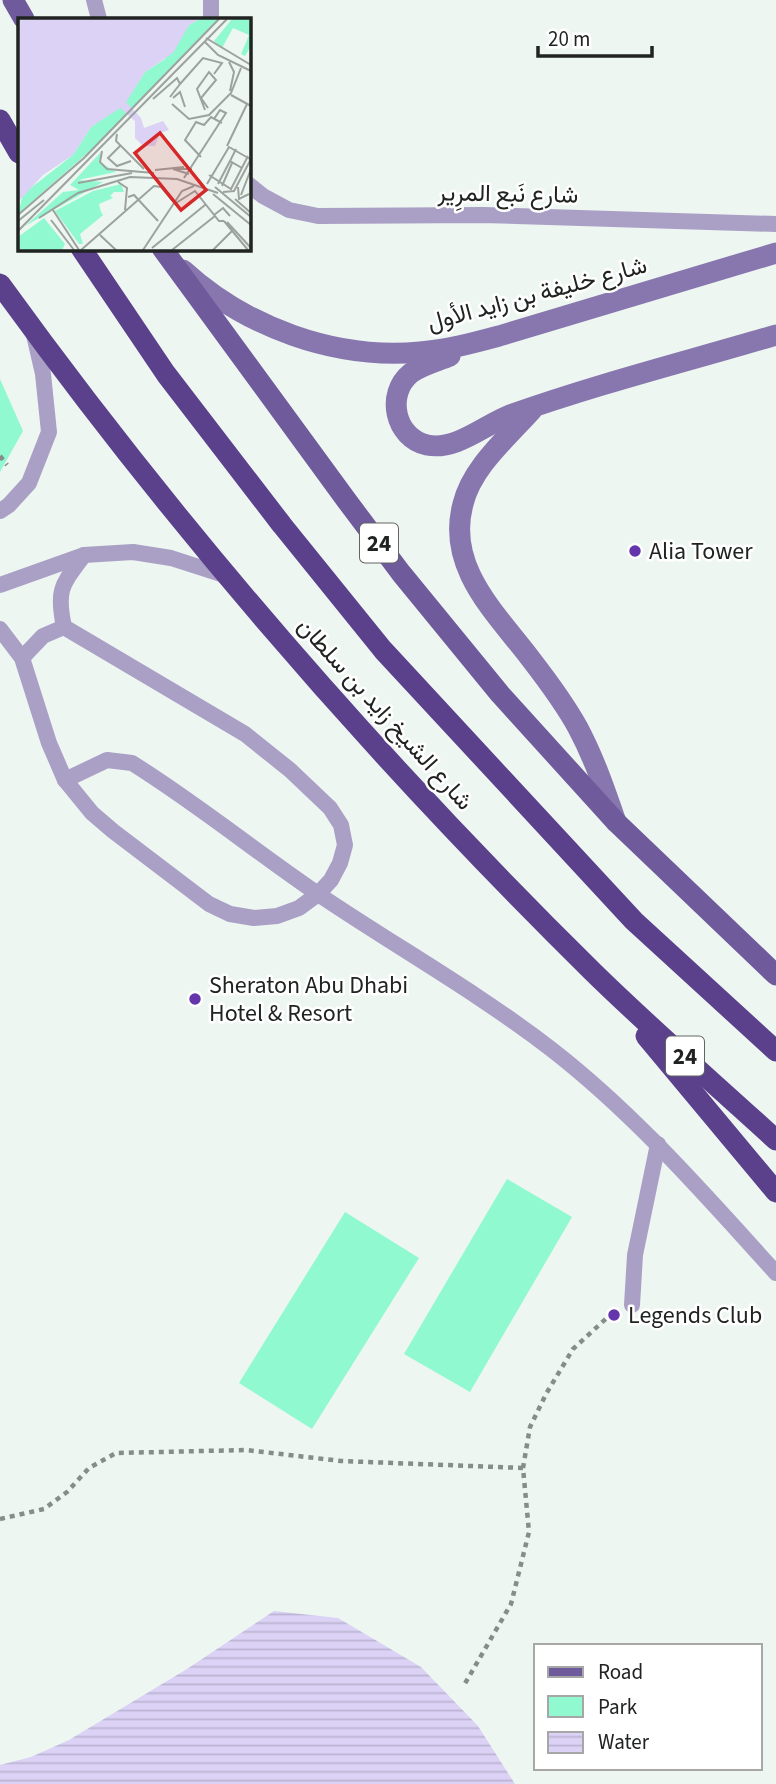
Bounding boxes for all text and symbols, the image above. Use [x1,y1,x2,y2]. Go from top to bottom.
scale bar [538,14,652,58]
inset map [18,18,250,250]
text: 20 m [548,24,590,54]
street label: شارع نَبع المرِير [436,175,579,213]
street label: شارع خليفة بن زايد الأول [423,248,651,340]
road number: 24 [360,524,398,562]
place label: Alia Tower [649,534,753,569]
marker: Alia Tower [627,543,643,559]
street label: شارع الشيخ زايد بن سلطان [289,610,481,818]
place label: Sheraton Abu Dhabi Hotel & Resort [209,968,408,1031]
marker: Sheraton Abu Dhabi Hotel & Resort [187,991,203,1007]
road number: 24 [666,1036,704,1076]
place label: Legends Club [628,1298,762,1333]
marker: Legends Club [606,1307,622,1323]
legend [534,1644,762,1770]
text: Road [598,1657,643,1687]
text: Park [598,1692,638,1722]
text: Water [598,1727,650,1757]

